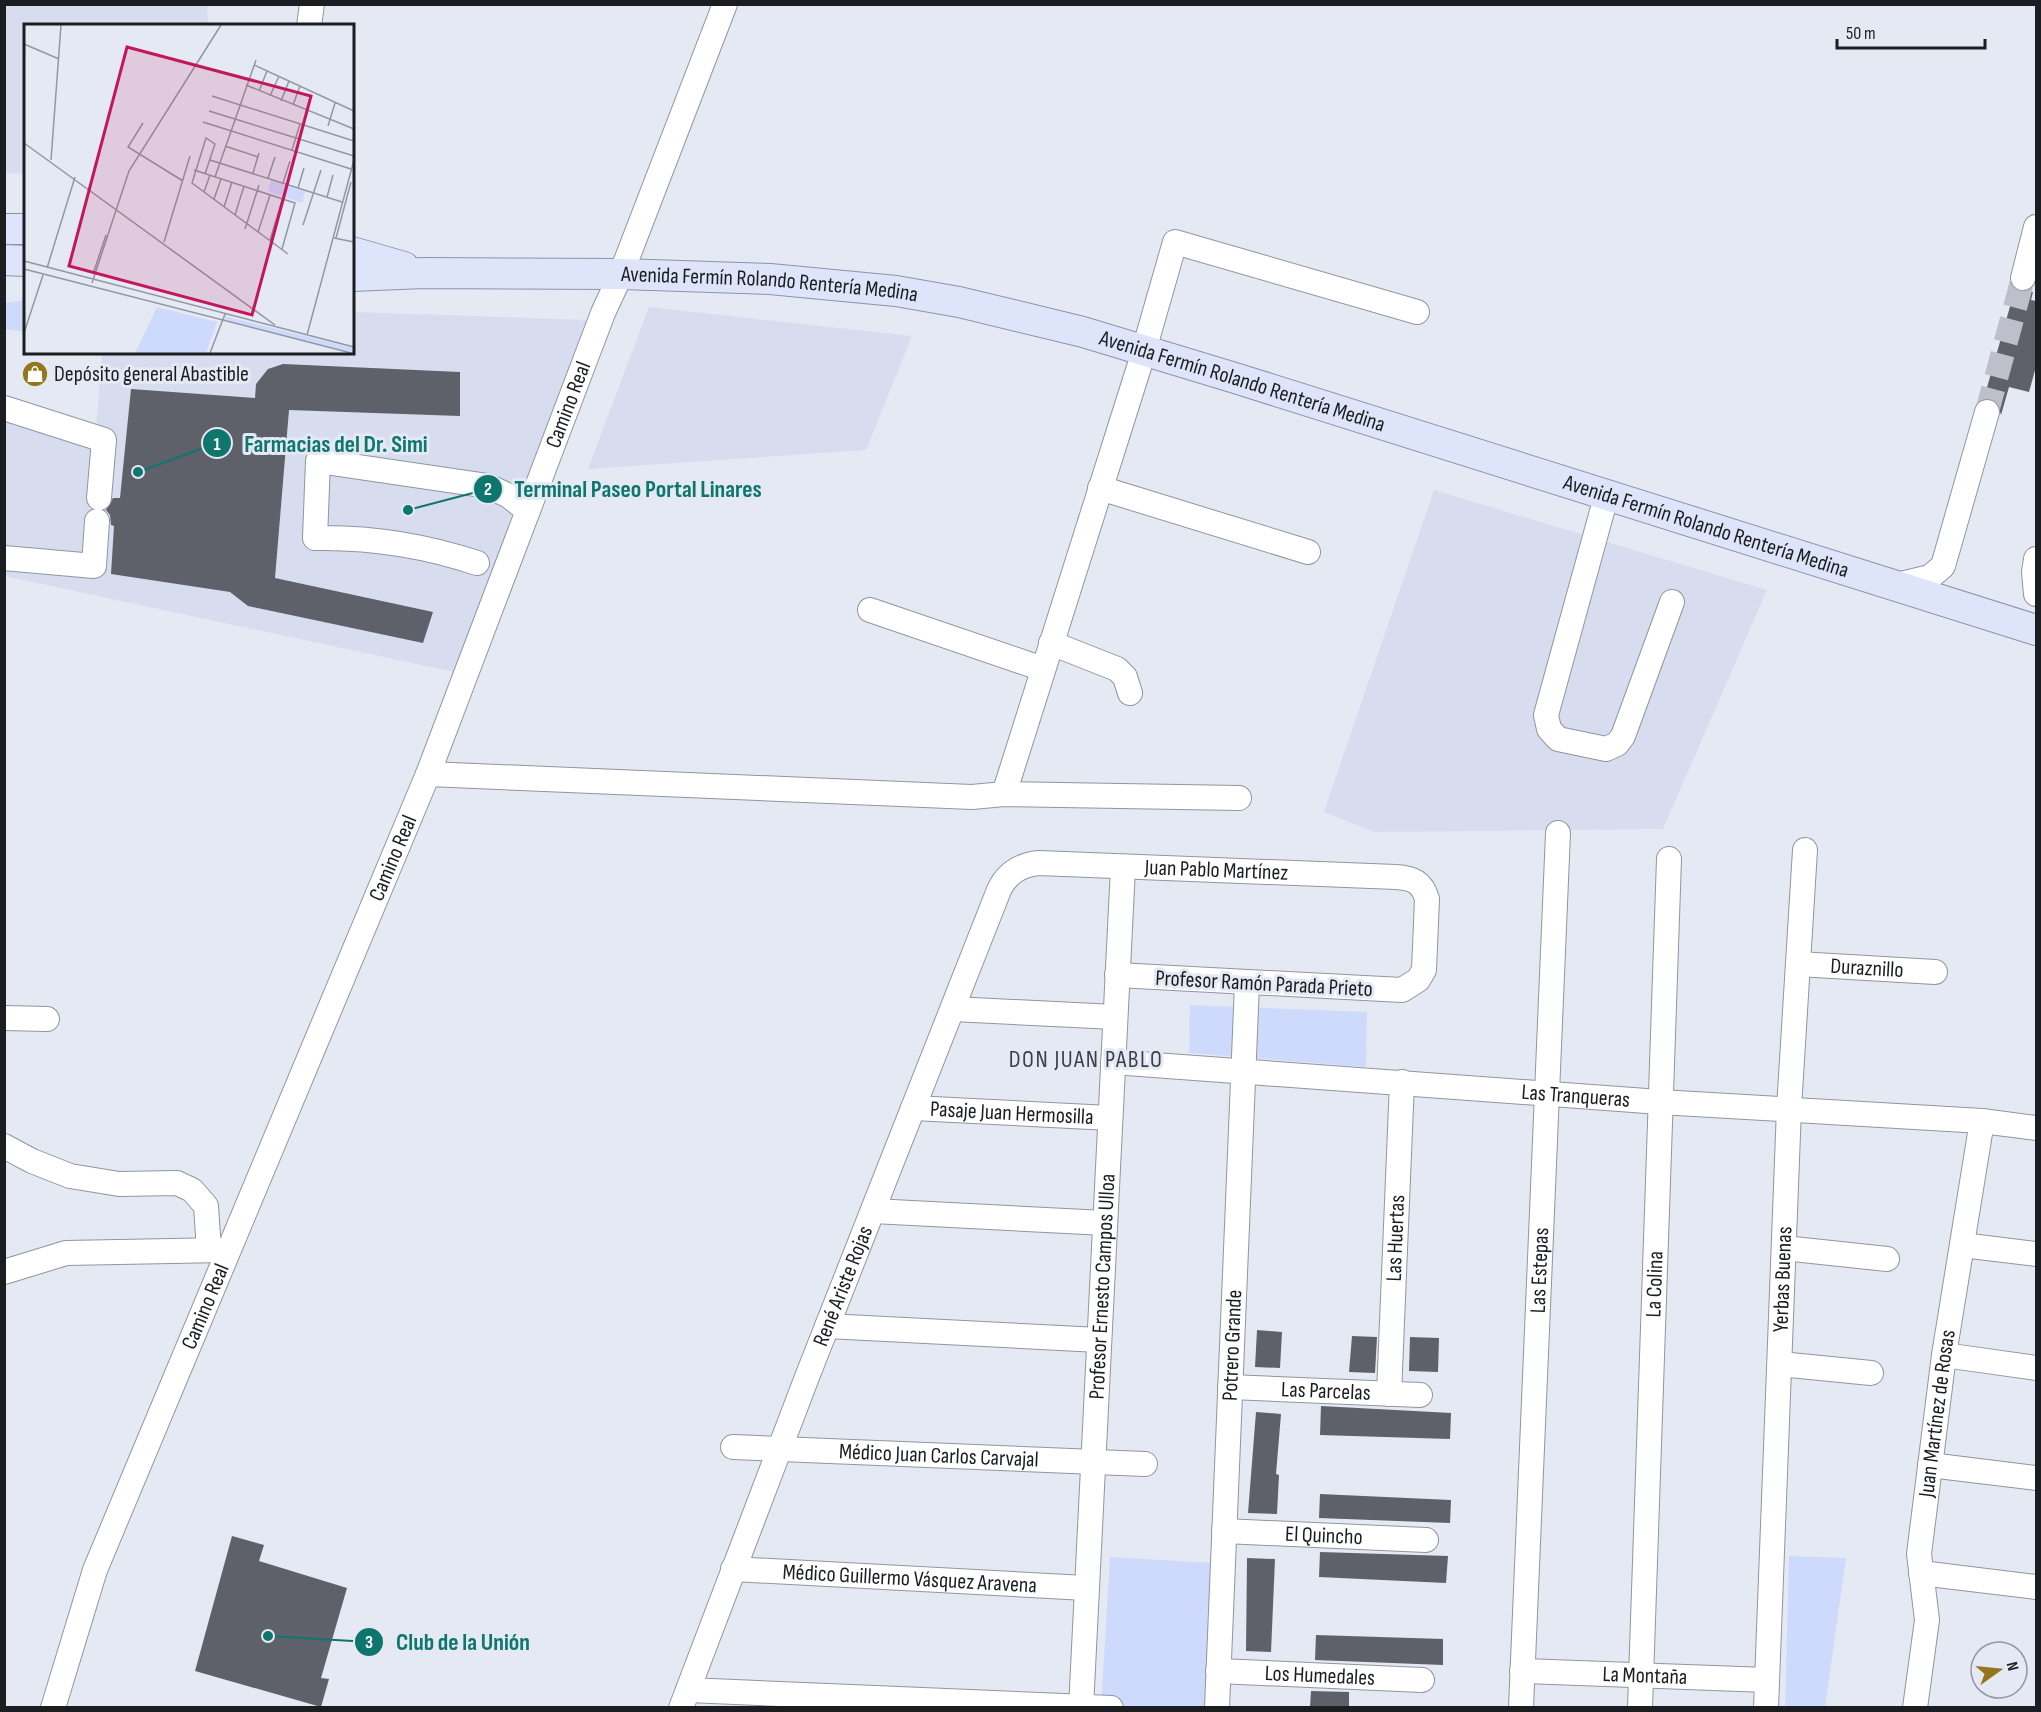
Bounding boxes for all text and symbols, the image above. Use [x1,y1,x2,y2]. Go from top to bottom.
scale bar [1837,12,1986,50]
text: 50 m [1846,23,1876,44]
inset map [24,24,354,354]
street label: Avenida Fermín Rolando Rentería Medina [620,260,920,308]
street label: Avenida Fermín Rolando Rentería Medina [1095,324,1389,438]
street label: Camino Real [539,358,597,452]
shop icon: Depósito general Abastible [20,359,50,389]
place label: Depósito general Abastible [54,361,249,388]
callout: Farmacias del Dr. Simi [202,422,439,464]
text: Farmacias del Dr. Simi [244,430,428,459]
text: 1 [213,434,221,455]
callout: Terminal Paseo Portal Linares [473,468,774,510]
street label: Avenida Fermín Rolando Rentería Medina [1559,468,1852,584]
text: Terminal Paseo Portal Linares [514,475,762,504]
text: 2 [484,479,492,500]
street label: Camino Real [363,811,423,905]
street label: Juan Pablo Martínez [1143,854,1289,886]
street label: Duraznillo [1830,952,1904,984]
street label: Profesor Ramón Parada Prieto [1155,965,1373,1003]
district label: DON JUAN PABLO [1009,1045,1163,1074]
street label: Las Tranqueras [1521,1078,1631,1113]
street label: Pasaje Juan Hermosilla [930,1095,1094,1131]
street label: Profesor Ernesto Campos Ulloa [1083,1173,1121,1400]
street label: Las Huertas [1380,1194,1411,1282]
street label: René Ariste Rojas [807,1222,879,1350]
street label: Yerbas Buenas [1767,1226,1798,1333]
street label: Las Estepas [1524,1227,1555,1314]
street label: La Colina [1640,1251,1669,1318]
street label: Camino Real [175,1259,235,1353]
street label: Potrero Grande [1216,1289,1248,1402]
street label: Juan Martínez de Rosas [1913,1328,1961,1500]
street label: Las Parcelas [1281,1376,1371,1406]
street label: Médico Juan Carlos Carvajal [838,1438,1039,1473]
street label: El Quincho [1285,1520,1363,1551]
street label: Médico Guillermo Vásquez Aravena [782,1558,1038,1599]
callout: Club de la Unión [354,1621,542,1663]
text: Club de la Unión [396,1628,530,1657]
text: 3 [365,1632,373,1653]
north arrow [1969,1640,2029,1700]
street label: Los Humedales [1264,1660,1376,1691]
street label: La Montaña [1602,1660,1688,1691]
text: N [2002,1660,2022,1673]

